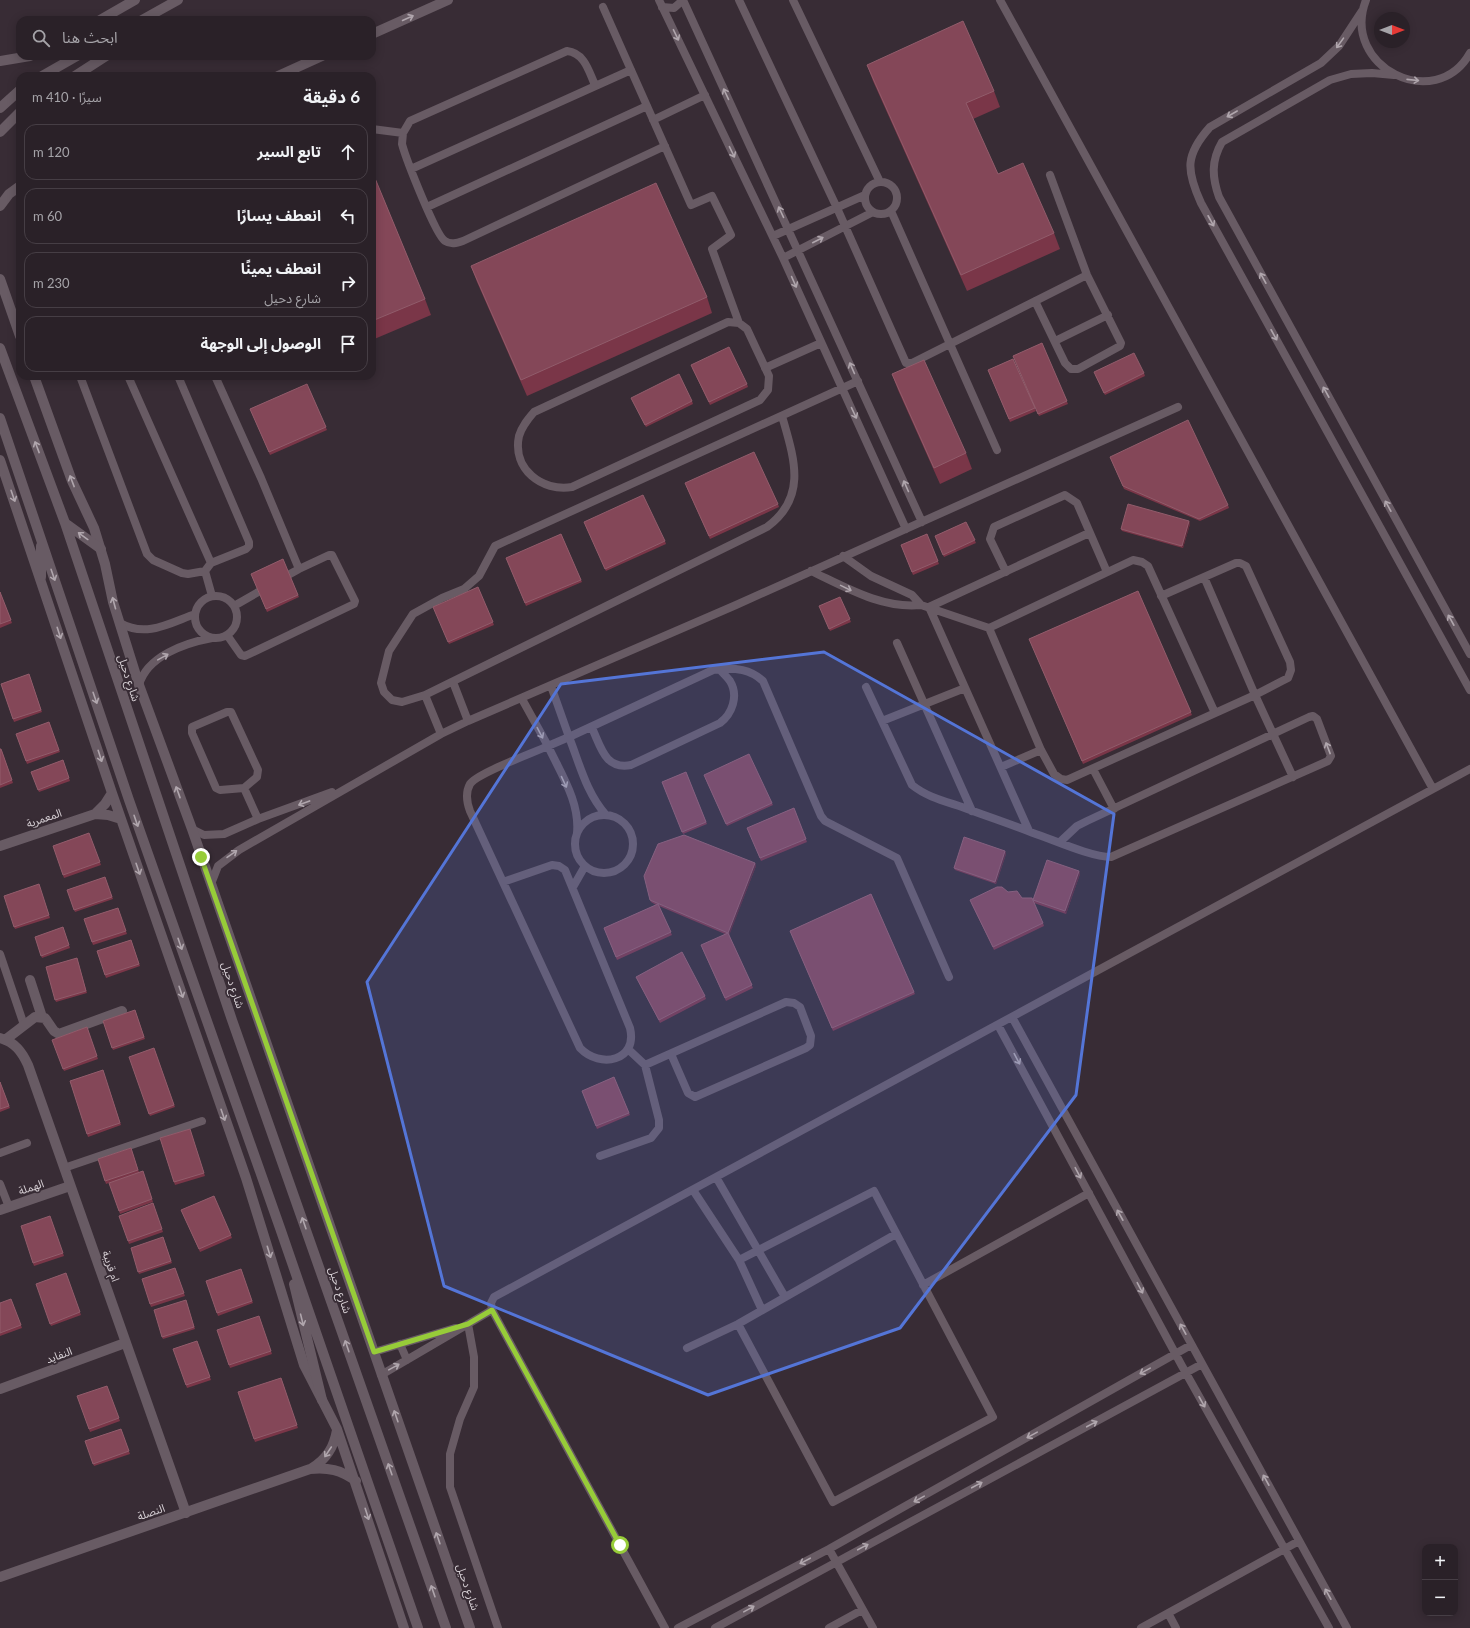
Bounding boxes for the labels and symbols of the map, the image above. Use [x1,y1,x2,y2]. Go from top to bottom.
north arrow [1374,12,1410,48]
one-way arrow [401,14,413,21]
one-way arrow [673,29,680,41]
one-way arrow [1336,38,1344,49]
one-way arrow [1407,76,1420,84]
one-way arrow [722,88,729,100]
one-way arrow [1226,111,1238,119]
one-way arrow [729,146,736,158]
one-way arrow [777,206,784,218]
one-way arrow [1207,215,1215,227]
one-way arrow [811,236,823,243]
one-way arrow [1259,272,1266,284]
one-way arrow [791,276,798,288]
one-way arrow [1270,329,1278,341]
one-way arrow [848,362,855,374]
one-way arrow [1321,386,1329,398]
one-way arrow [851,407,858,419]
one-way arrow [32,442,40,454]
one-way arrow [67,475,75,487]
one-way arrow [902,481,909,493]
one-way arrow [9,490,17,502]
one-way arrow [1384,500,1392,512]
one-way arrow [78,532,89,540]
one-way arrow [50,568,58,580]
one-way arrow [840,585,852,592]
one-way arrow [110,597,117,610]
one-way arrow [1447,614,1455,626]
one-way arrow [56,626,63,639]
one-way arrow [157,652,169,660]
street label: شارع دحيل [114,653,143,704]
one-way arrow [91,692,99,704]
one-way arrow [537,727,545,739]
one-way arrow [1324,742,1332,754]
one-way arrow [97,750,104,763]
one-way arrow [561,775,568,787]
one-way arrow [174,787,182,799]
one-way arrow [298,799,310,807]
street label: المعمرية [24,805,64,831]
one-way arrow [133,815,141,827]
route end [192,848,210,866]
one-way arrow [226,850,237,858]
one-way arrow [135,863,143,875]
one-way arrow [176,937,184,949]
street label: شارع دحيل [218,960,248,1011]
one-way arrow [178,986,185,999]
one-way arrow [1013,1053,1021,1065]
one-way arrow [220,1109,228,1121]
one-way arrow [1075,1167,1083,1179]
street label: الهملة [16,1176,45,1197]
one-way arrow [1116,1209,1124,1221]
one-way arrow [299,1218,307,1230]
one-way arrow [266,1245,273,1258]
street label: ام قريبة [98,1249,123,1284]
street label: شارع دحيل [325,1265,355,1316]
one-way arrow [1137,1282,1144,1294]
one-way arrow [299,1313,307,1326]
one-way arrow [1178,1323,1186,1335]
one-way arrow [342,1340,350,1352]
street label: النفايد [44,1344,74,1366]
one-way arrow [388,1363,400,1371]
one-way arrow [1140,1368,1152,1376]
one-way arrow [1199,1396,1206,1408]
one-way arrow [391,1410,399,1422]
one-way arrow [1086,1420,1098,1427]
one-way arrow [1026,1431,1038,1439]
one-way arrow [324,1447,332,1458]
one-way arrow [386,1462,393,1475]
one-way arrow [1261,1474,1269,1486]
one-way arrow [971,1481,983,1489]
one-way arrow [913,1495,925,1503]
street label: النصلة [135,1501,166,1522]
one-way arrow [364,1507,371,1520]
one-way arrow [434,1533,442,1545]
route start [611,1536,629,1554]
one-way arrow [857,1543,869,1550]
one-way arrow [799,1558,811,1566]
street label: شارع دحيل [453,1562,483,1613]
one-way arrow [429,1585,436,1598]
one-way arrow [1324,1588,1331,1600]
one-way arrow [743,1605,755,1613]

